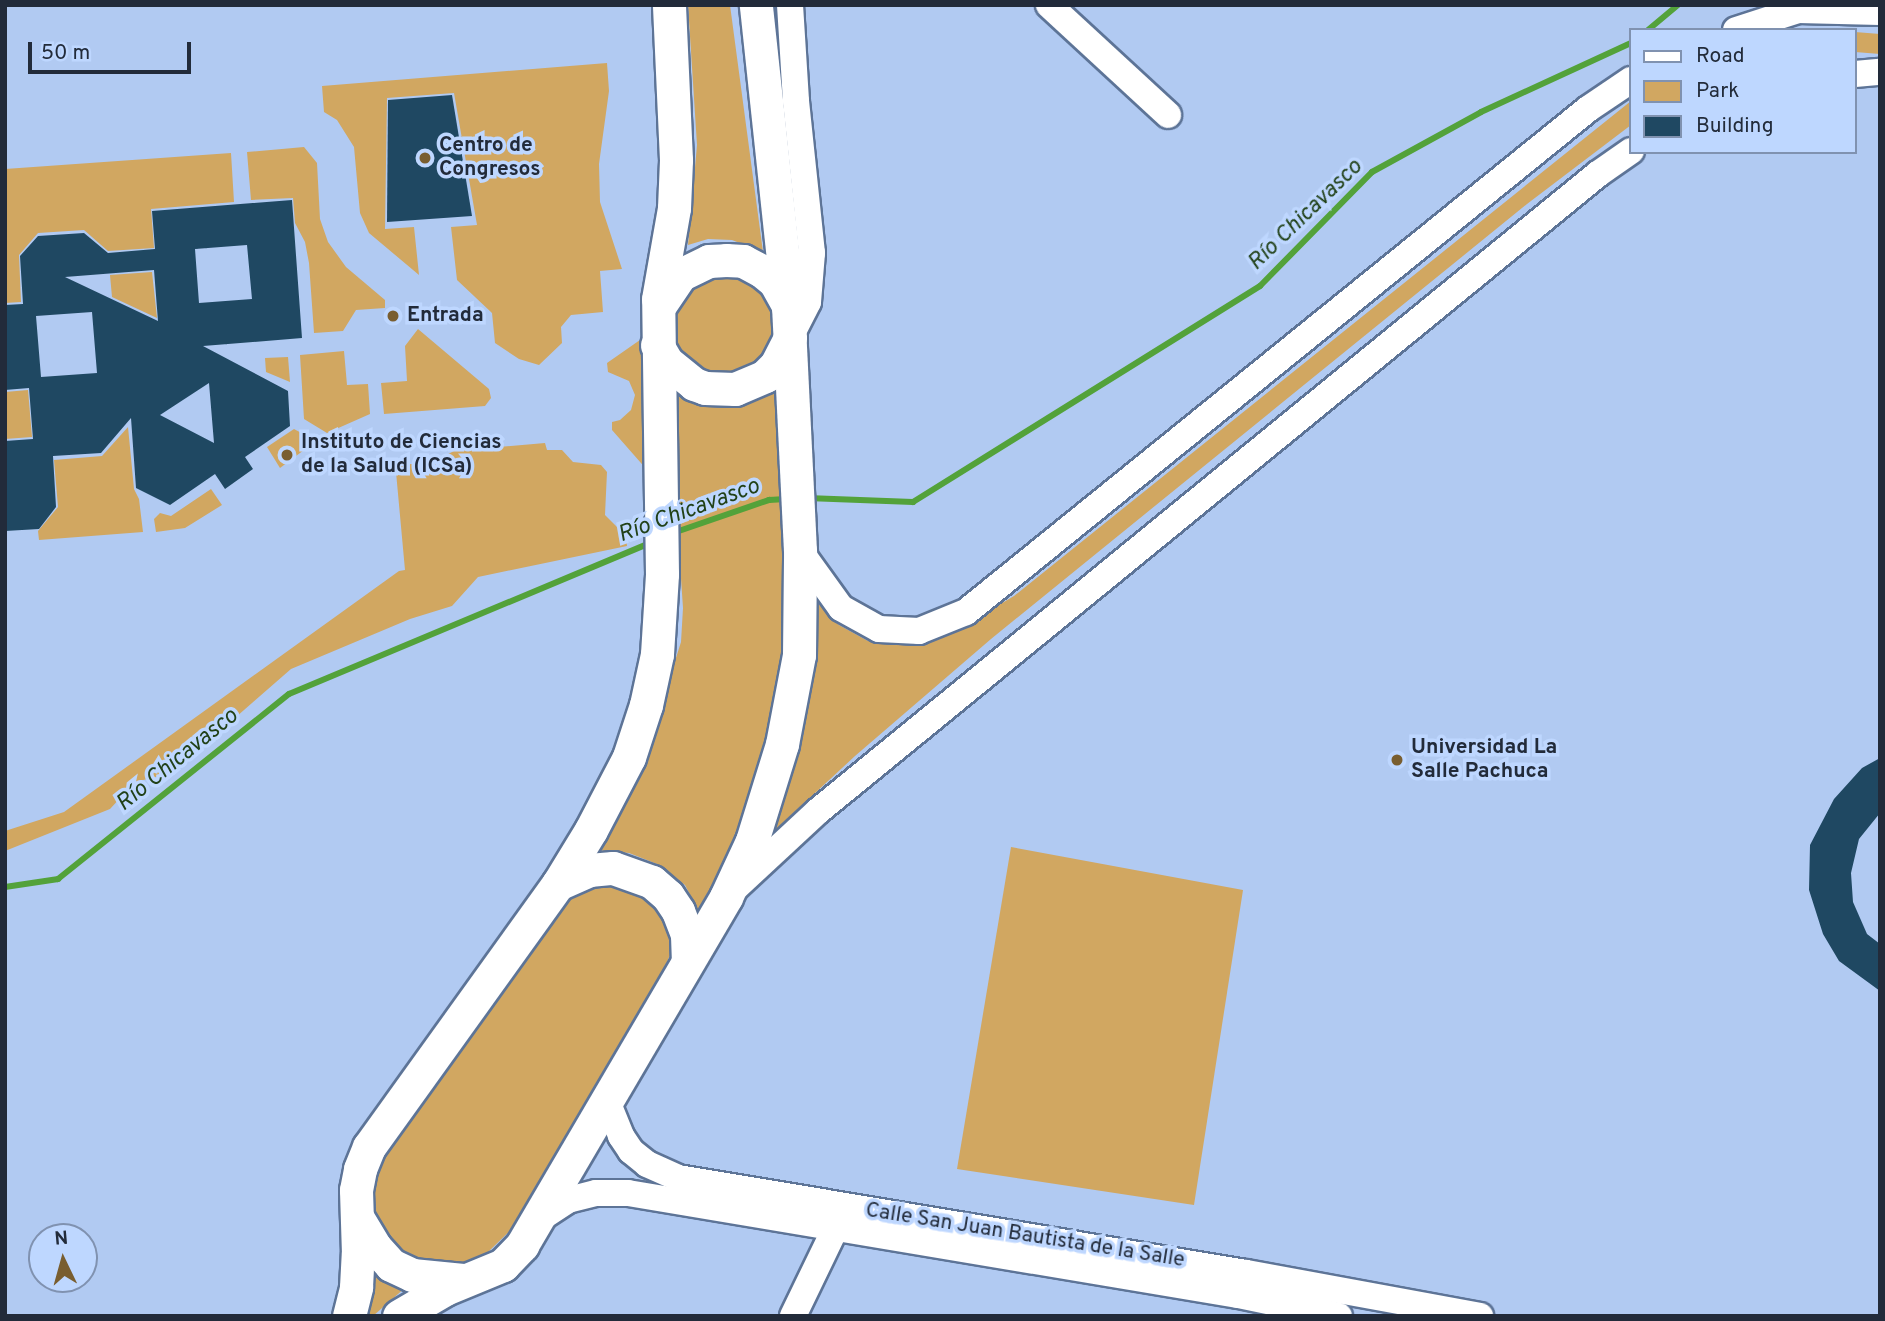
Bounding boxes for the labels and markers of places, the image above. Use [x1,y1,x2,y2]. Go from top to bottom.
place label: Centro de Congresos [439,133,541,183]
marker: Centro de Congresos [417,150,433,166]
place label: Entrada [407,303,484,329]
marker: Entrada [385,308,401,324]
place label: Instituto de Ciencias de la Salud (ICSa) [301,430,502,480]
marker: Instituto de Ciencias de la Salud (ICSa) [279,447,295,463]
place label: Universidad La Salle Pachuca [1411,735,1557,785]
marker: Universidad La Salle Pachuca [1389,752,1405,768]

